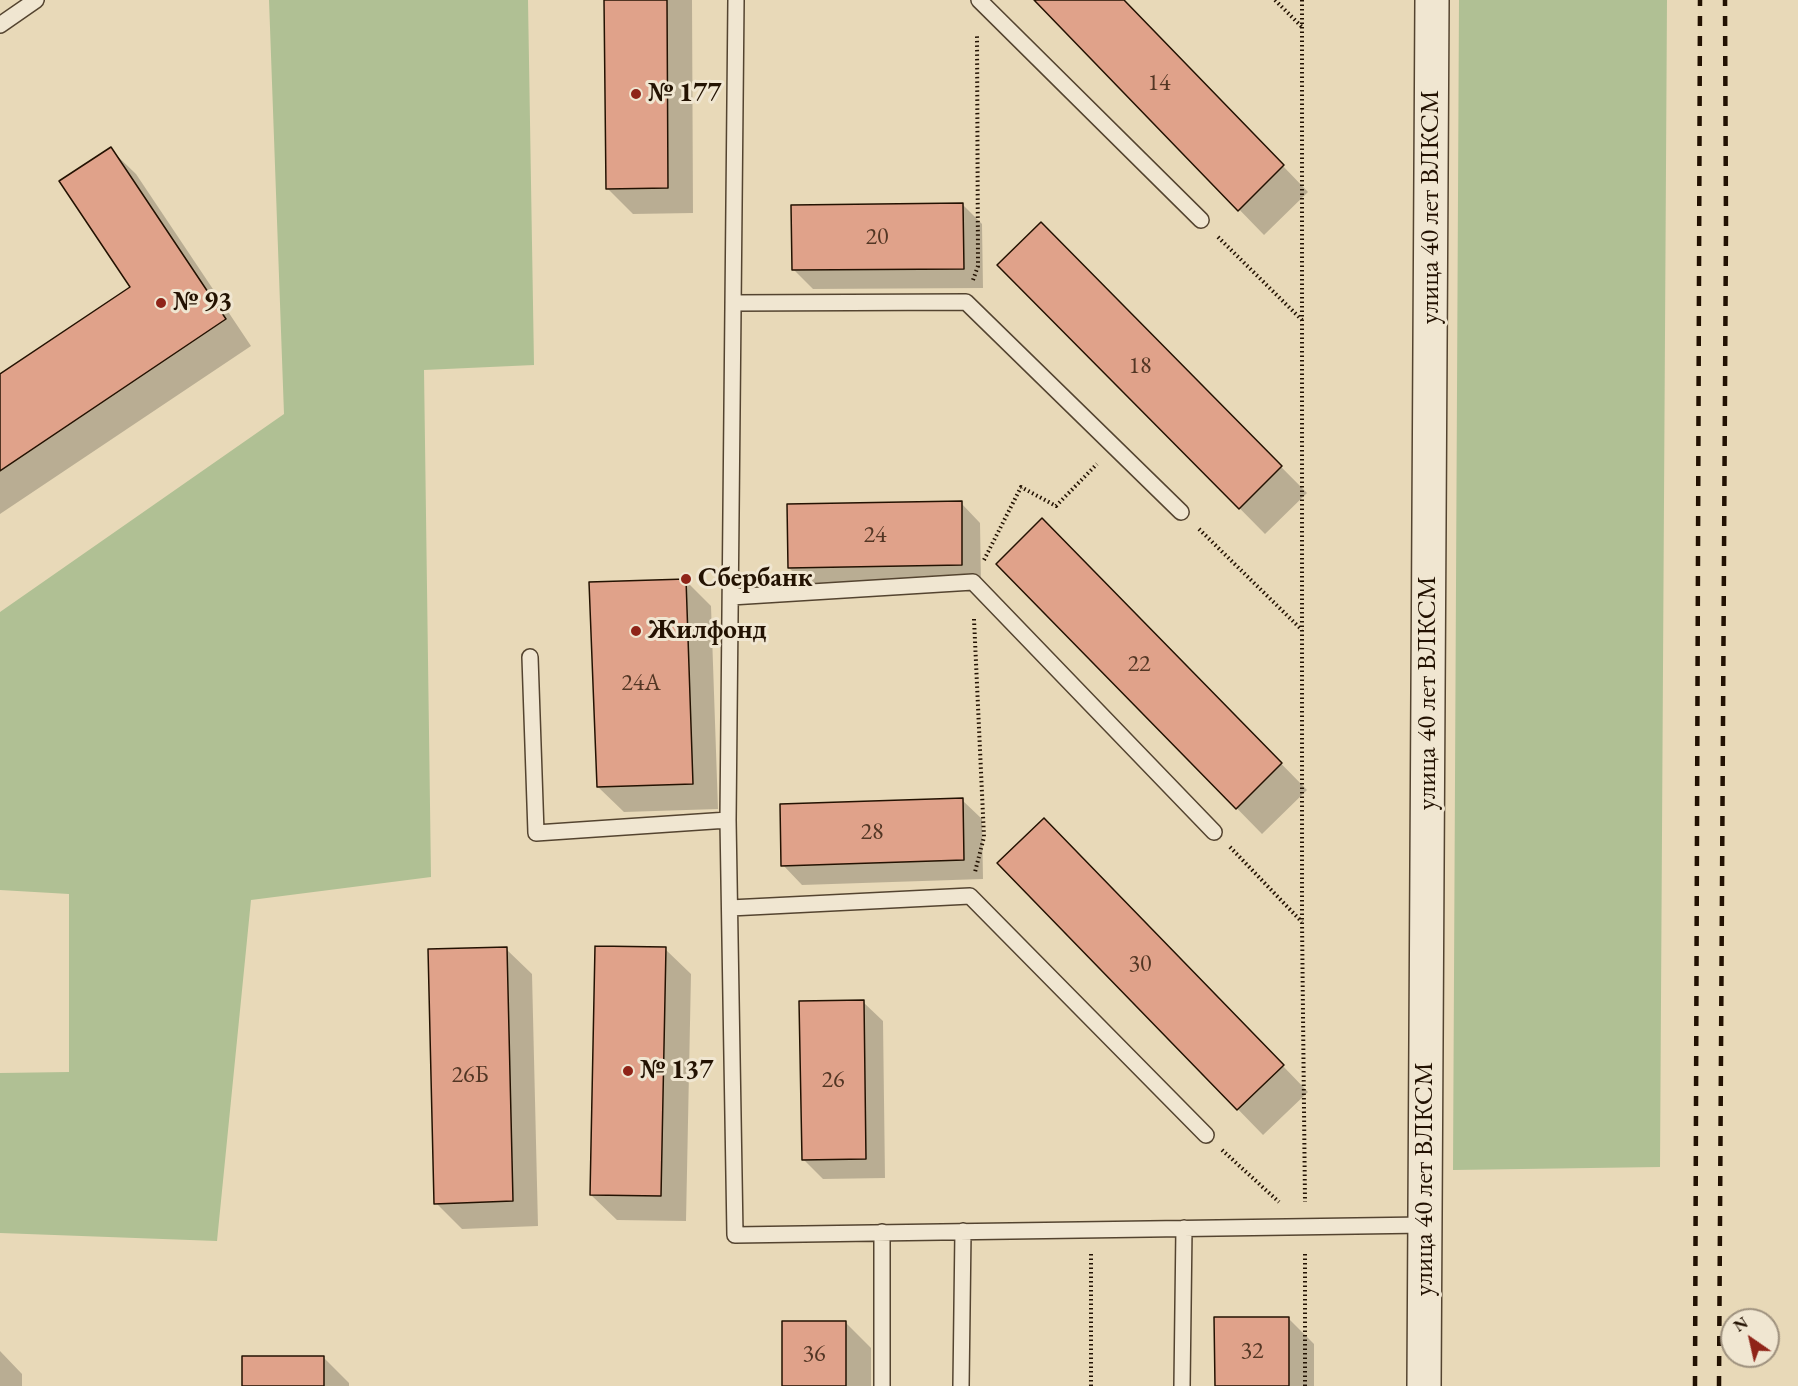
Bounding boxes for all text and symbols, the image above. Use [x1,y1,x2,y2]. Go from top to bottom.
house number: 14 [1147,69,1171,97]
place label: № 177 [648,78,722,110]
marker: № 177 [629,87,643,101]
street label: улица 40 лет ВЛКСМ [1415,90,1447,324]
house number: 20 [865,223,889,251]
place label: № 93 [173,287,232,319]
marker: № 93 [154,296,168,310]
house number: 18 [1128,352,1152,380]
house number: 24 [863,521,887,549]
place label: Сбербанк [698,563,813,595]
marker: Сбербанк [679,572,693,586]
street label: улица 40 лет ВЛКСМ [1412,576,1444,810]
place label: Жилфонд [648,615,767,647]
marker: Жилфонд [629,624,643,638]
house number: 22 [1127,650,1151,678]
house number: 24А [621,669,661,697]
house number: 28 [860,818,884,846]
house number: 30 [1128,950,1152,978]
place label: № 137 [640,1055,714,1087]
house number: 26Б [451,1061,489,1089]
street label: улица 40 лет ВЛКСМ [1409,1062,1441,1296]
marker: № 137 [621,1064,635,1078]
house number: 26 [821,1066,845,1094]
north arrow [1720,1308,1780,1368]
text: N [1730,1312,1752,1337]
house number: 32 [1240,1337,1264,1365]
house number: 36 [802,1340,826,1368]

